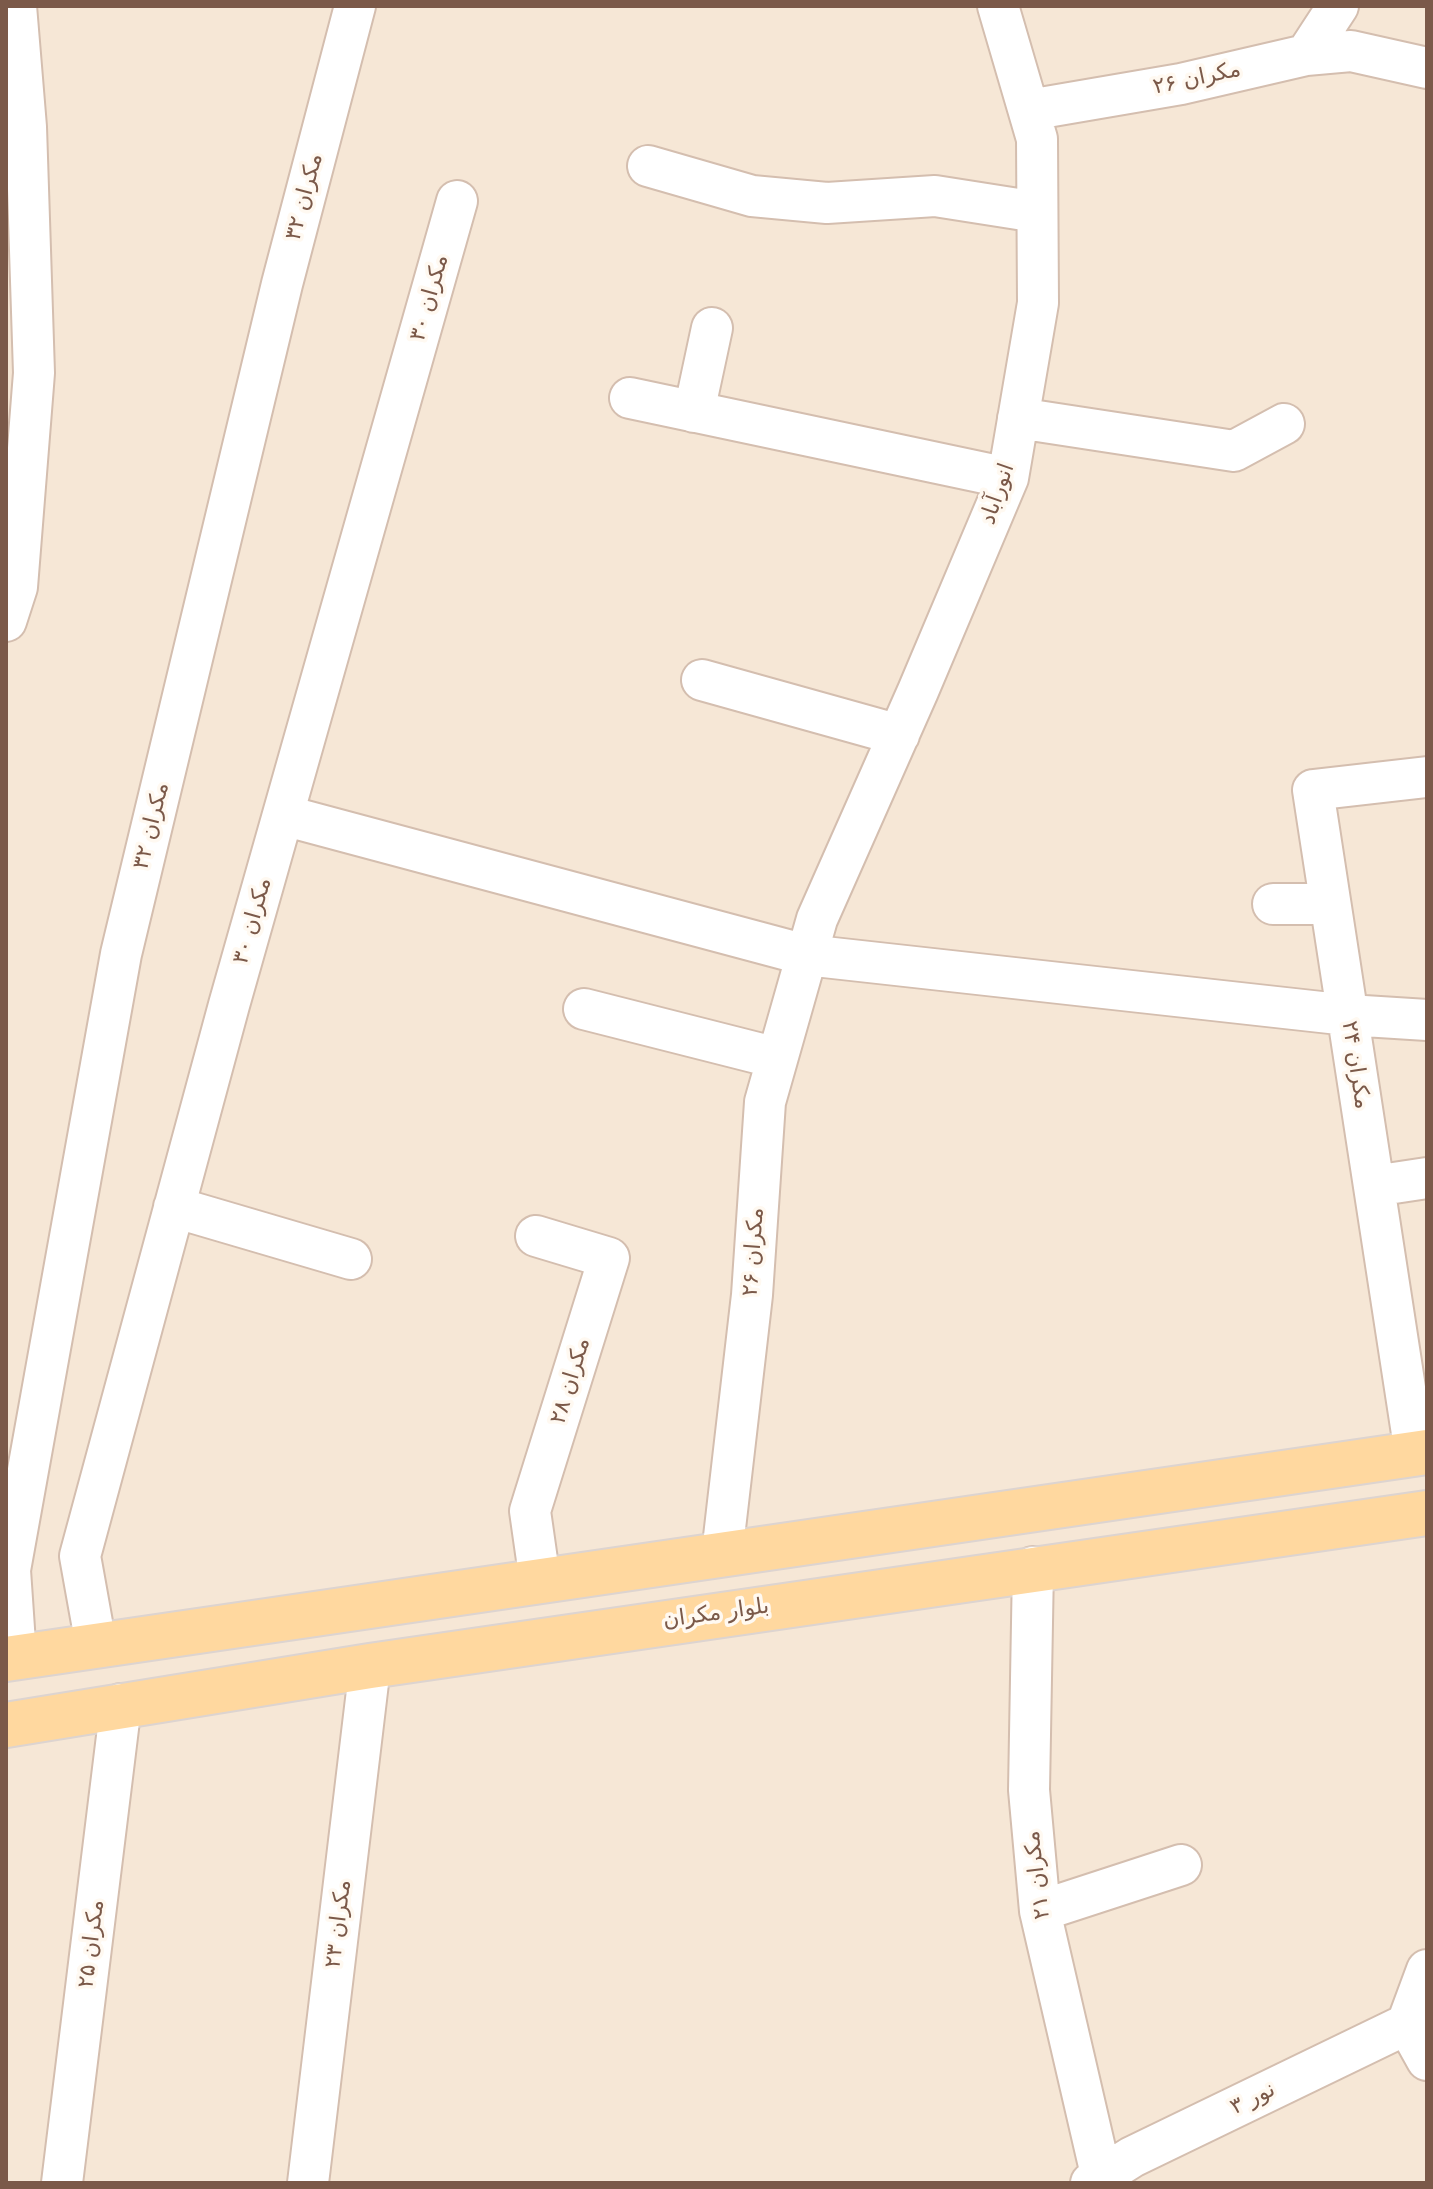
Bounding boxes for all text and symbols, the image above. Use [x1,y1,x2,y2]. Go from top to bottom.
street label: مکران ۲۶ [1151,57,1243,101]
street label: مکران ۳۲ [281,151,329,243]
street label: مکران ۳۰ [405,252,455,344]
street label: انورآباد [975,460,1021,528]
street label: مکران ۳۲ [128,780,176,872]
street label: مکران ۳۰ [228,875,278,967]
street label: مکران ۲۴ [1335,1019,1375,1111]
street label: مکران ۲۶ [738,1207,770,1297]
street label: مکران ۲۸ [545,1335,597,1427]
street label: بلوار مکران [661,1593,771,1635]
street label: مکران ۲۱ [1019,1829,1057,1921]
street label: مکران ۲۳ [320,1878,358,1970]
street label: مکران ۲۵ [73,1898,111,1990]
street label: نور ۳ [1226,2077,1280,2121]

